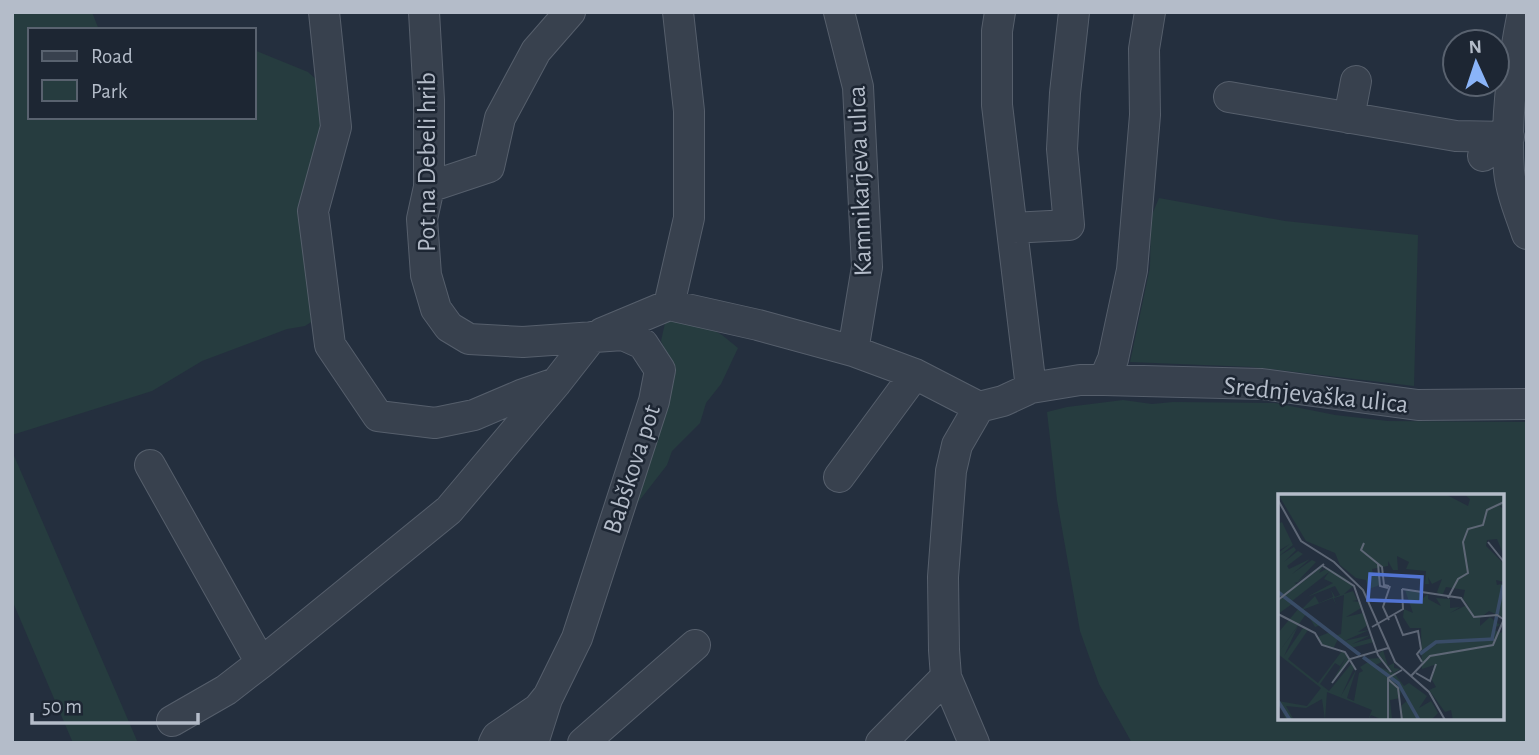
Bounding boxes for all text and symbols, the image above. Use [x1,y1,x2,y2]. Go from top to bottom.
legend [28,28,256,119]
north arrow [1441,28,1511,98]
text: N [1468,38,1482,57]
text: Road [91,46,133,67]
street label: Pot na Debeli hrib [414,72,440,252]
text: Park [91,81,128,102]
street label: Kamnikarjeva ulica [844,85,876,277]
street label: Srednjevaška ulica [1222,372,1410,418]
street label: Babškova pot [599,402,665,537]
inset map [1278,494,1504,720]
scale bar [32,682,198,726]
text: 50 m [42,696,82,717]

